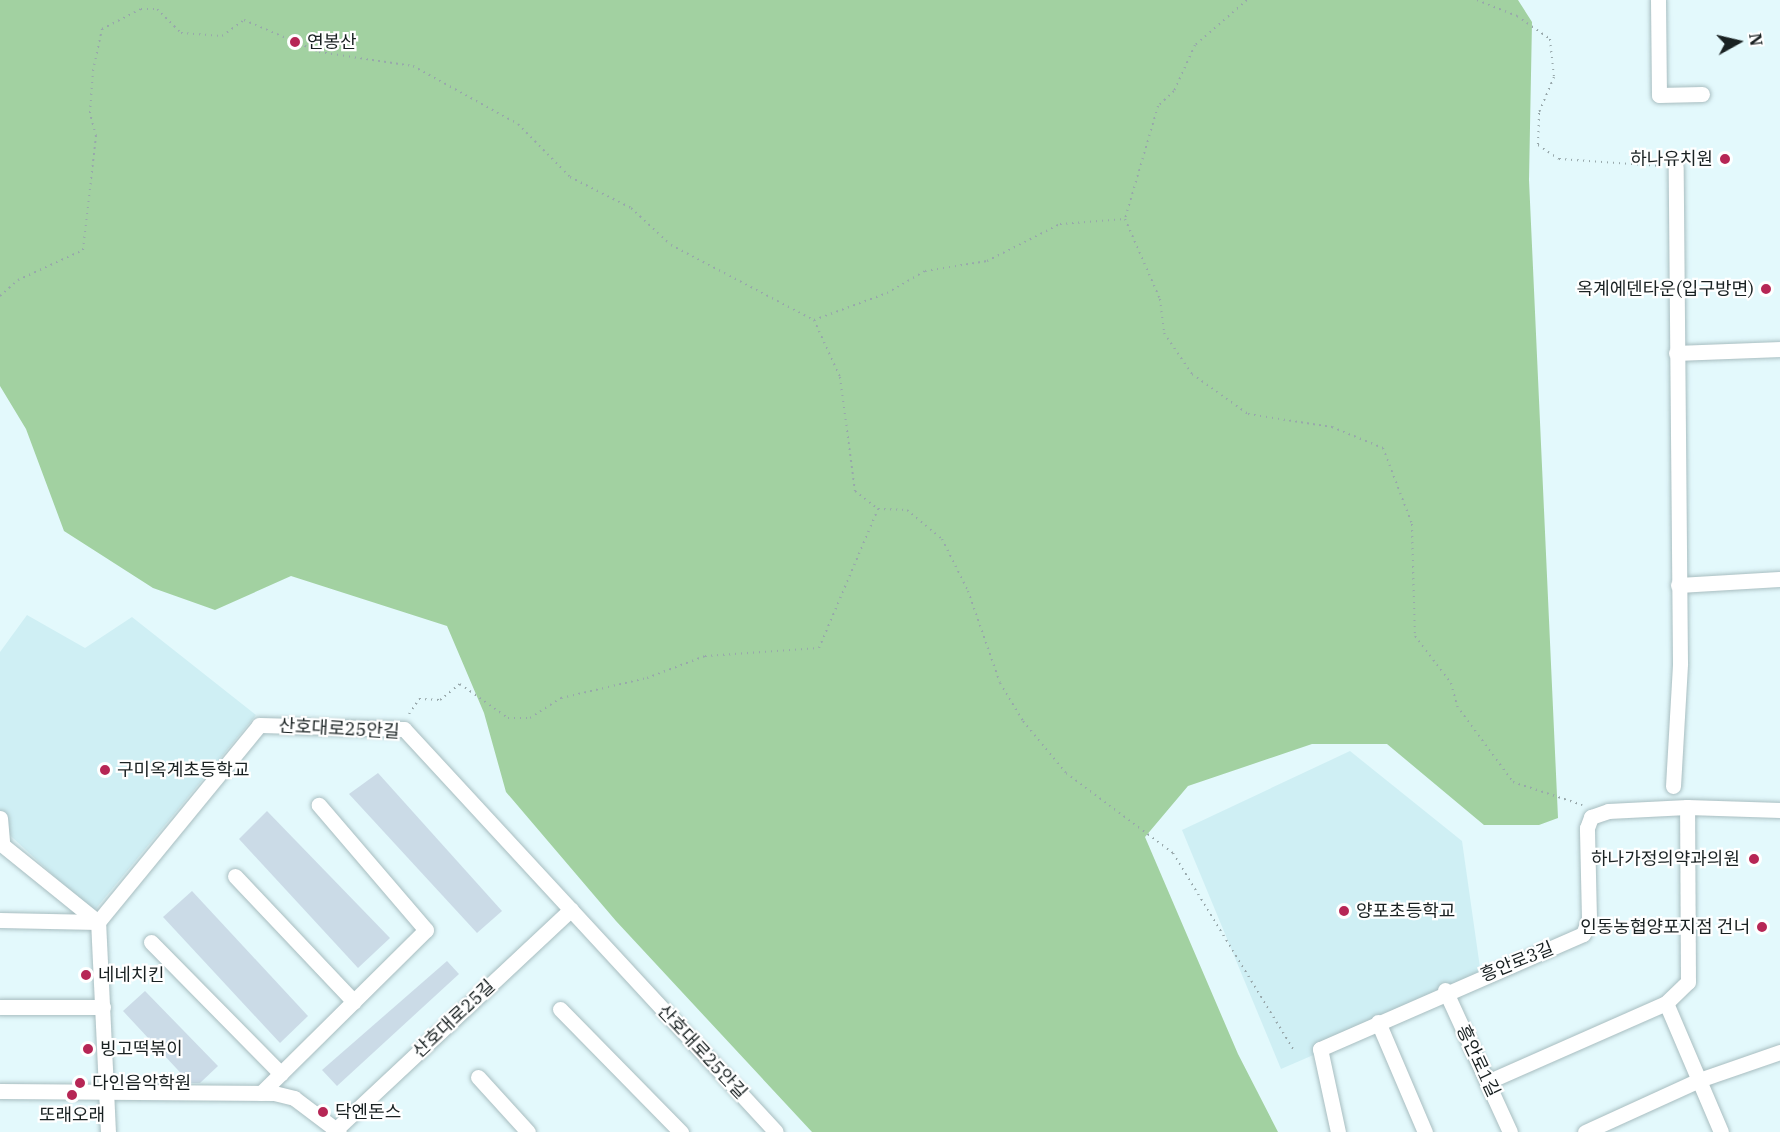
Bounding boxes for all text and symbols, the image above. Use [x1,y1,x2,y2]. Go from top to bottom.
north arrow [1708,12,1768,72]
place label: 연봉산 [307,31,357,53]
text: N [1745,32,1767,47]
marker: 연봉산 [288,35,302,49]
place label: 하나유치원 [1630,148,1713,170]
marker: 하나유치원 [1718,152,1732,166]
place label: 옥계에덴타운(입구방면) [1577,278,1754,300]
marker: 옥계에덴타운(입구방면) [1759,282,1773,296]
street label: 산호대로25안길 [278,715,400,743]
place label: 구미옥계초등학교 [117,759,249,781]
marker: 구미옥계초등학교 [98,763,112,777]
place label: 하나가정의약과의원 [1591,848,1740,870]
marker: 하나가정의약과의원 [1745,850,1763,868]
place label: 양포초등학교 [1356,900,1455,922]
marker: 양포초등학교 [1337,904,1351,918]
place label: 인동농협양포지점 건너 [1580,916,1750,938]
marker: 인동농협양포지점 건너 [1755,920,1769,934]
street label: 흥안로3길 [1477,938,1557,986]
place label: 네네치킨 [98,964,164,986]
marker: 네네치킨 [79,968,93,982]
street label: 산호대로25길 [408,976,500,1062]
street label: 산호대로25안길 [653,1000,751,1104]
street label: 흥안로1길 [1452,1022,1504,1100]
place label: 빙고떡볶이 [100,1038,183,1060]
marker: 빙고떡볶이 [81,1042,95,1056]
place label: 다인음악학원 [92,1072,191,1094]
marker: 다인음악학원 [73,1076,87,1090]
marker: 또래오래 [65,1088,79,1102]
place label: 닥엔돈스 [335,1101,401,1123]
place label: 또래오래 [39,1104,105,1126]
marker: 닥엔돈스 [316,1105,330,1119]

